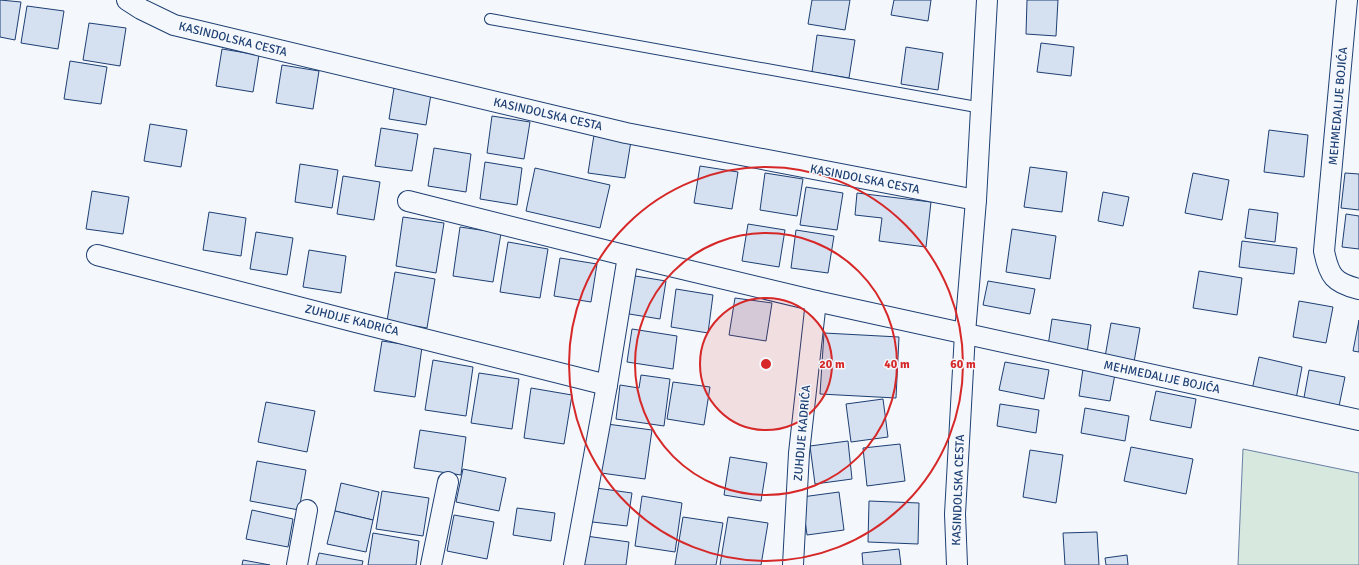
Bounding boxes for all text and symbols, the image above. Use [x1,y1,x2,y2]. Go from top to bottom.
street label: KASINDOLSKA CESTA [177,19,289,60]
street label: MEHMEDALIJE BOJIĆA [1326,46,1351,166]
street label: KASINDOLSKA CESTA [492,95,604,134]
street label: KASINDOLSKA CESTA [809,162,922,198]
street label: ZUHDIJE KADRIĆA [303,302,401,340]
centre of rings [759,357,773,371]
text: 20 m [819,357,845,372]
text: 40 m [884,357,910,372]
text: 60 m [950,357,976,372]
street label: MEHMEDALIJE BOJIĆA [1102,358,1222,397]
street label: ZUHDIJE KADRIĆA [791,384,814,482]
street label: KASINDOLSKA CESTA [949,433,968,546]

